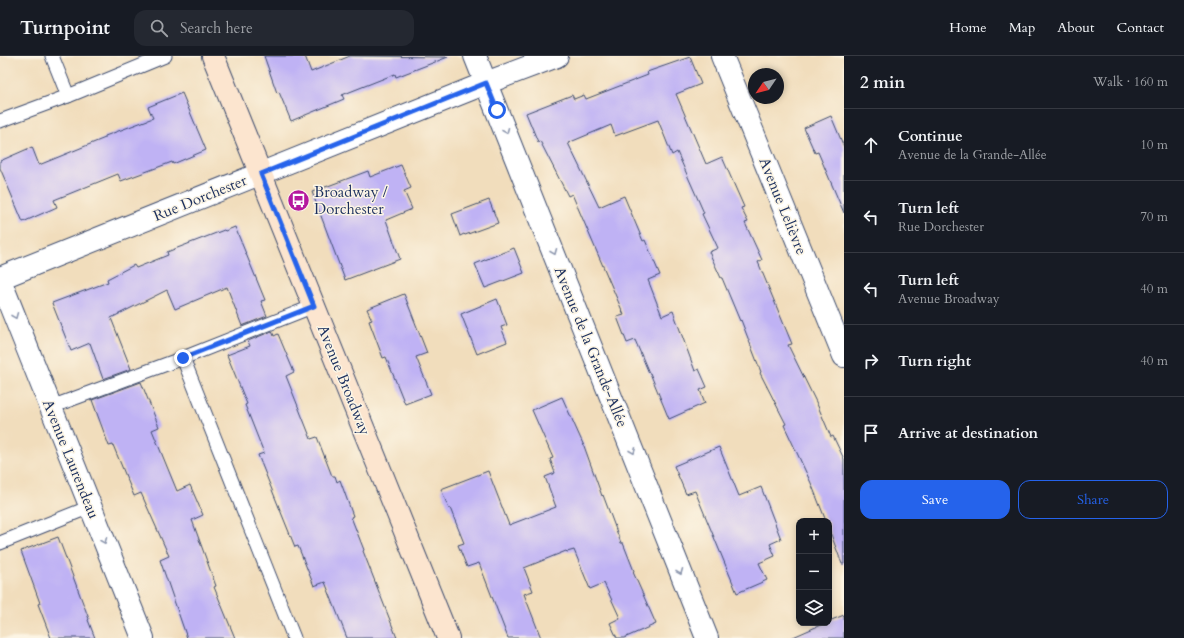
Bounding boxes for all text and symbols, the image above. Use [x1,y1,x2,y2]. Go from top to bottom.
search box [134,10,414,46]
text: Turnpoint [20,15,110,41]
icon: search [148,17,170,39]
text: Search here [180,18,253,38]
text: Home [949,18,987,37]
text: Map [1009,18,1035,37]
text: About [1057,18,1094,37]
text: Contact [1116,18,1164,37]
north arrow [748,68,784,104]
text: 2 min [860,71,905,94]
text: Walk · 160 m [1093,73,1168,91]
route start [488,101,506,119]
text: Continue [898,126,963,146]
one-way arrow [501,128,509,135]
icon: ahead [860,134,882,156]
text: 10 m [1140,136,1168,154]
text: Avenue de la Grande-Allée [898,146,1047,164]
street label: Avenue Lelièvre [754,154,812,258]
street label: Rue Dorchester [150,170,250,226]
place label: Broadway / Dorchester [314,182,388,219]
bus stop icon: Broadway / Dorchester [285,188,311,214]
text: Turn left [898,198,959,218]
icon: left [860,206,882,228]
text: 70 m [1140,208,1168,226]
text: Rue Dorchester [898,218,984,236]
one-way arrow [549,248,557,255]
street label: Avenue de la Grande-Allée [550,264,632,430]
text: Turn left [898,270,959,290]
icon: left [860,278,882,300]
text: 40 m [1140,280,1168,298]
text: Avenue Broadway [898,290,1000,308]
one-way arrow [10,312,18,319]
street label: Avenue Broadway [313,322,375,438]
route end [174,349,192,367]
icon: right [860,350,882,372]
text: Turn right [898,351,971,371]
text: 40 m [1140,352,1168,370]
street label: Avenue Laurendeau [38,396,104,522]
icon: arrive [860,422,882,444]
text: Arrive at destination [898,423,1038,443]
one-way arrow [628,447,636,454]
button: Save [860,480,1010,519]
button: Share [1018,480,1168,519]
map controls [796,518,832,626]
button: + [796,518,832,554]
one-way arrow [99,537,107,544]
button: − [796,554,832,590]
one-way arrow [676,568,684,575]
button: layers [796,590,832,626]

